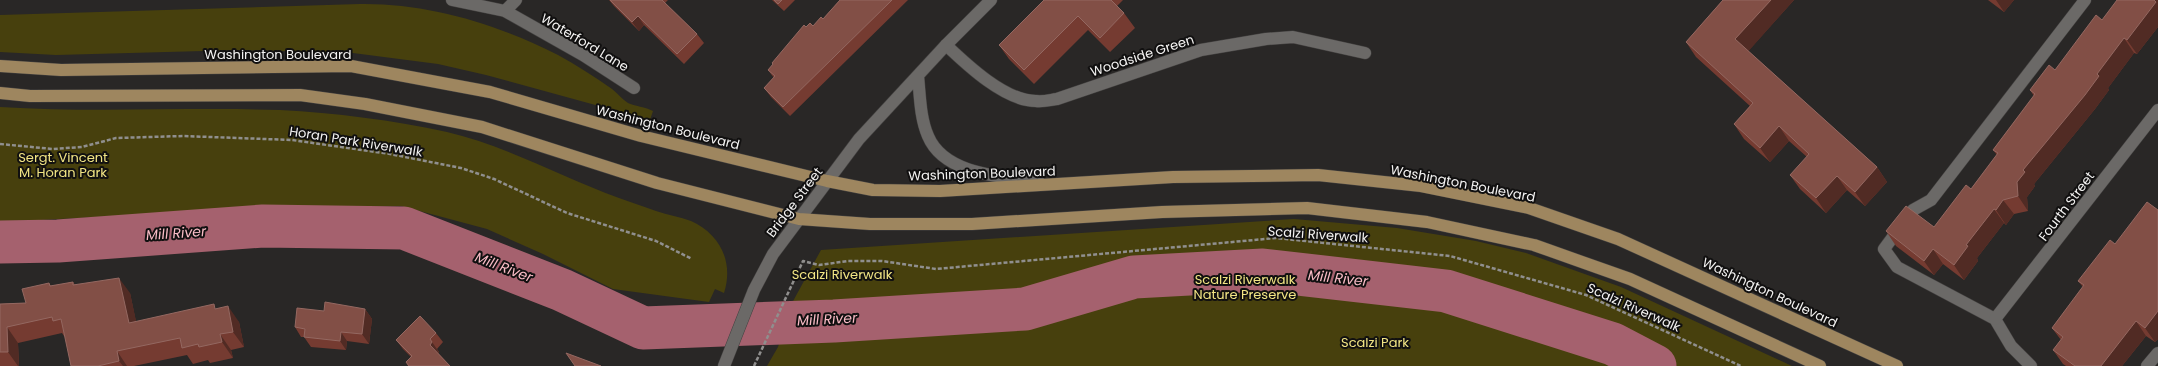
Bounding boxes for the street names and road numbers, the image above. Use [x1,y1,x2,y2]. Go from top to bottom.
street label: Waterford Lane [537,9,632,76]
street label: Woodside Green [1088,30,1196,81]
street label: Washington Boulevard [204,45,352,64]
street label: Washington Boulevard [594,100,742,155]
street label: Horan Park Riverwalk [288,122,424,161]
street label: Washington Boulevard [1389,160,1537,207]
street label: Washington Boulevard [908,161,1056,186]
street label: Bridge Street [762,163,827,241]
street label: Fourth Street [2034,167,2099,245]
street label: Scalzi Riverwalk [1267,222,1369,248]
street label: Washington Boulevard [1699,253,1841,332]
street label: Scalzi Riverwalk [1584,278,1684,337]

